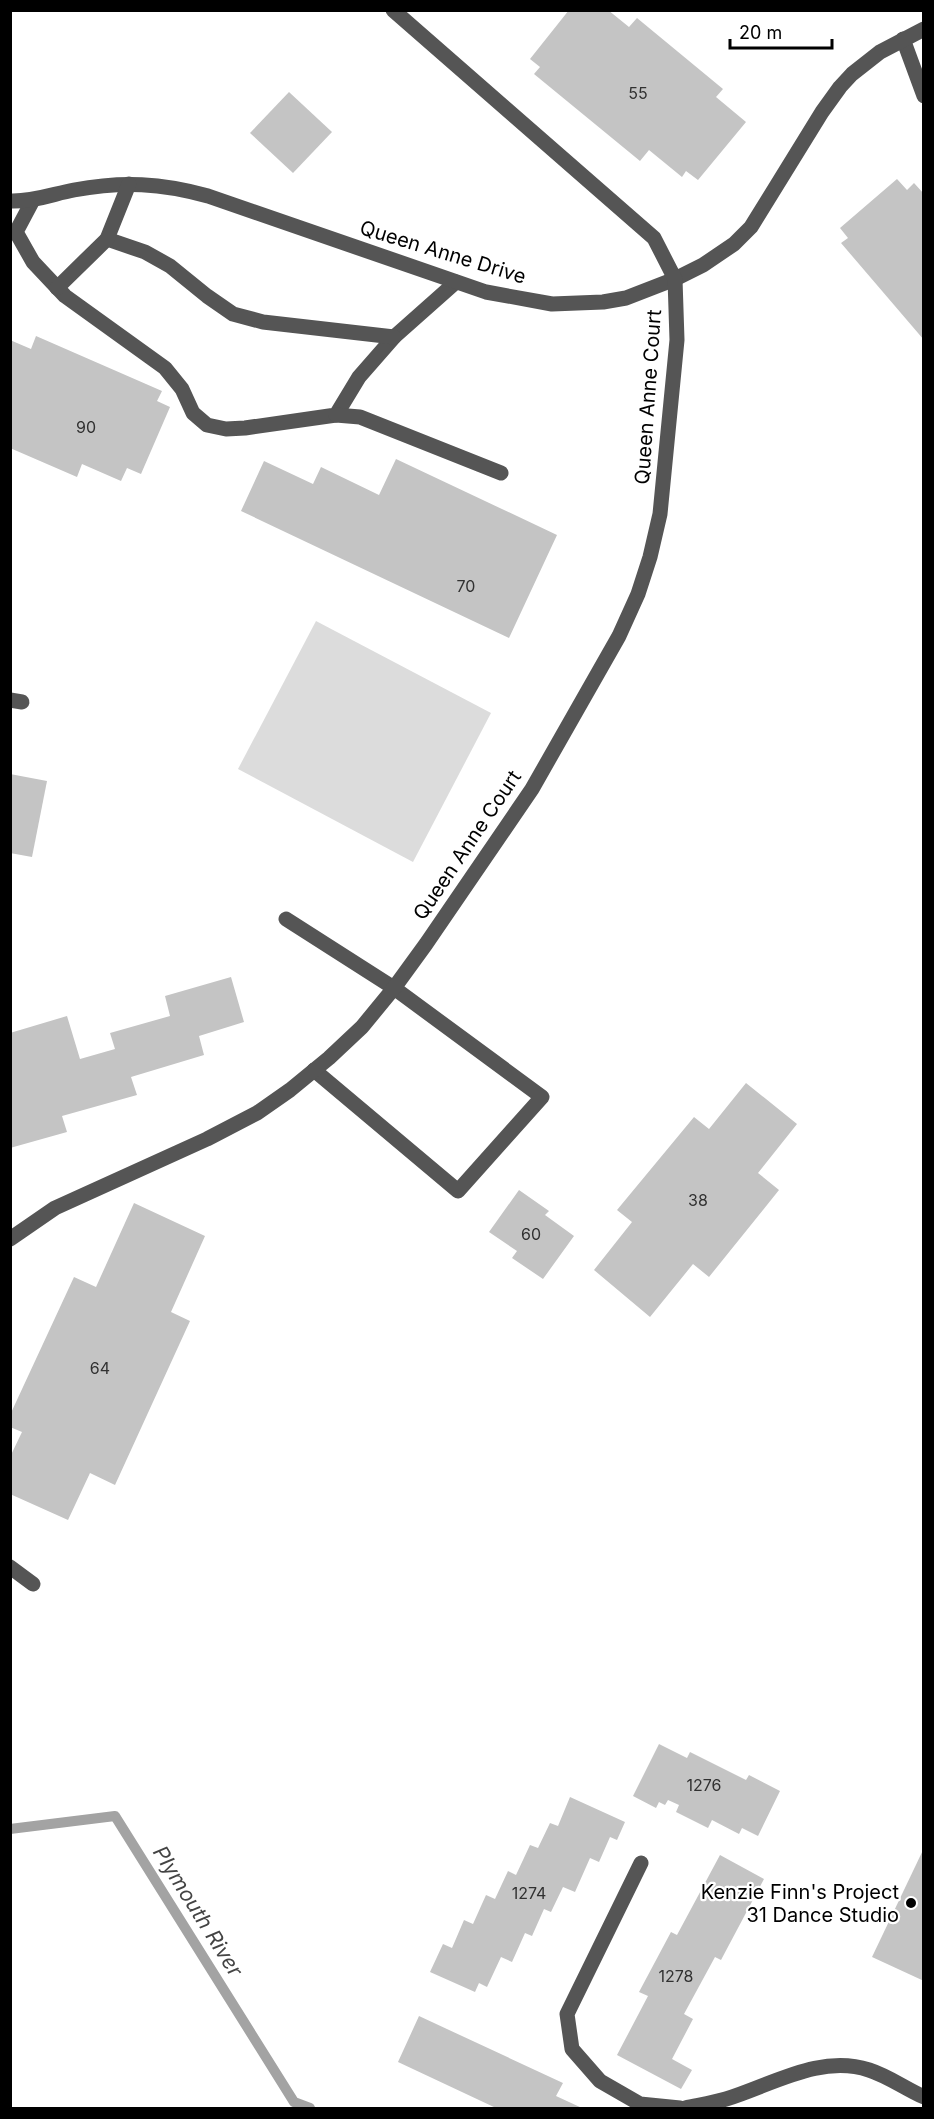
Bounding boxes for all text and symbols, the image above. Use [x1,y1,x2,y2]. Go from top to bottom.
scale bar [730,12,832,50]
text: 20 m [739,22,782,43]
house number: 55 [628,83,648,103]
street label: Queen Anne Drive [357,215,529,289]
street label: Queen Anne Court [630,308,666,485]
house number: 90 [76,417,96,437]
house number: 70 [457,576,475,596]
street label: Queen Anne Court [408,765,526,924]
house number: 38 [688,1190,708,1210]
house number: 60 [521,1224,541,1244]
house number: 64 [90,1358,110,1378]
house number: 1276 [687,1775,722,1795]
water label: Plymouth River [148,1841,249,1982]
place label: Kenzie Finn's Project 31 Dance Studio [701,1880,899,1927]
house number: 1274 [512,1883,546,1903]
marker: Kenzie Finn's Project 31 Dance Studio [904,1896,918,1910]
house number: 1278 [659,1966,694,1986]

